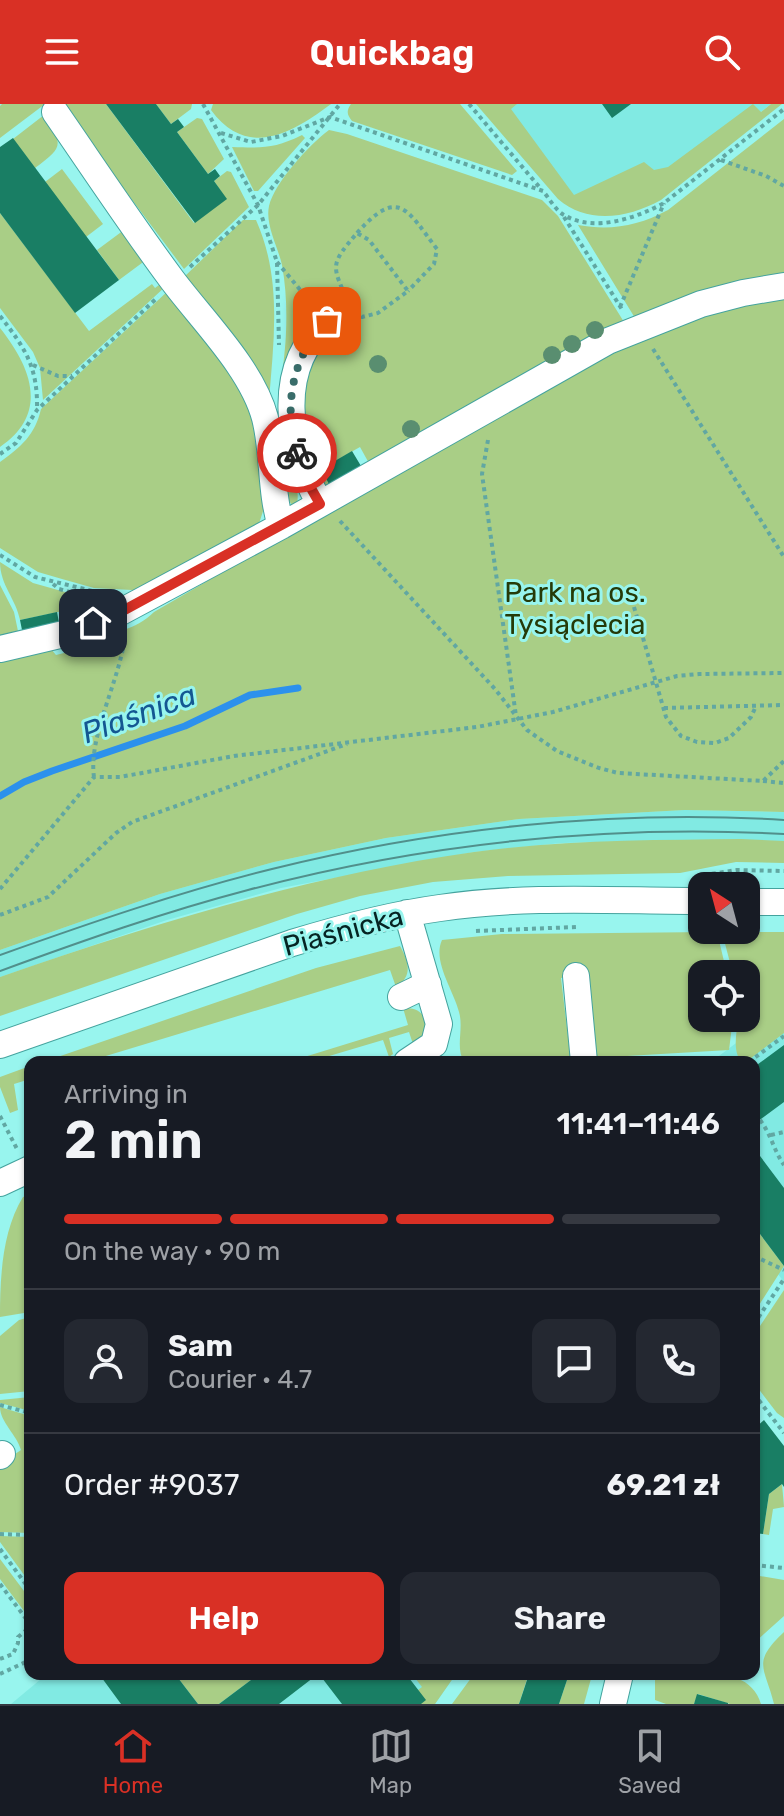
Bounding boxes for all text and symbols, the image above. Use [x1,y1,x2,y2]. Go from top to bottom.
icon: menu [40,30,84,74]
icon: search [700,30,744,74]
text: Quickbag [310,31,474,74]
pin [293,287,361,355]
icon: bag [305,299,349,343]
courier [257,413,337,493]
icon: bike [275,431,319,475]
park label: Park na os. Tysiąclecia [504,576,646,641]
pin [59,589,127,657]
icon: home [71,601,115,645]
water label: Piaśnica [77,677,201,751]
north arrow [688,872,760,944]
map controls [688,872,760,1032]
street label: Piaśnicka [279,899,407,963]
button: locate [688,960,760,1032]
text: Arriving in [64,1079,188,1110]
text: 11:41–11:46 [557,1106,720,1142]
text: 2 min [64,1109,203,1171]
text: On the way · 90 m [64,1236,280,1267]
button: person [64,1319,148,1403]
button: chat [532,1319,616,1403]
button: phone [636,1319,720,1403]
text: Sam [168,1328,233,1364]
text: Courier · 4.7 [168,1364,312,1395]
text: Order #9037 [64,1467,239,1503]
text: 69.21 zł [607,1467,720,1503]
button: Help [64,1572,384,1664]
button: Share [400,1572,720,1664]
tab: Home [103,1724,163,1799]
tab: Map [369,1724,413,1799]
tab: Saved [618,1724,681,1799]

